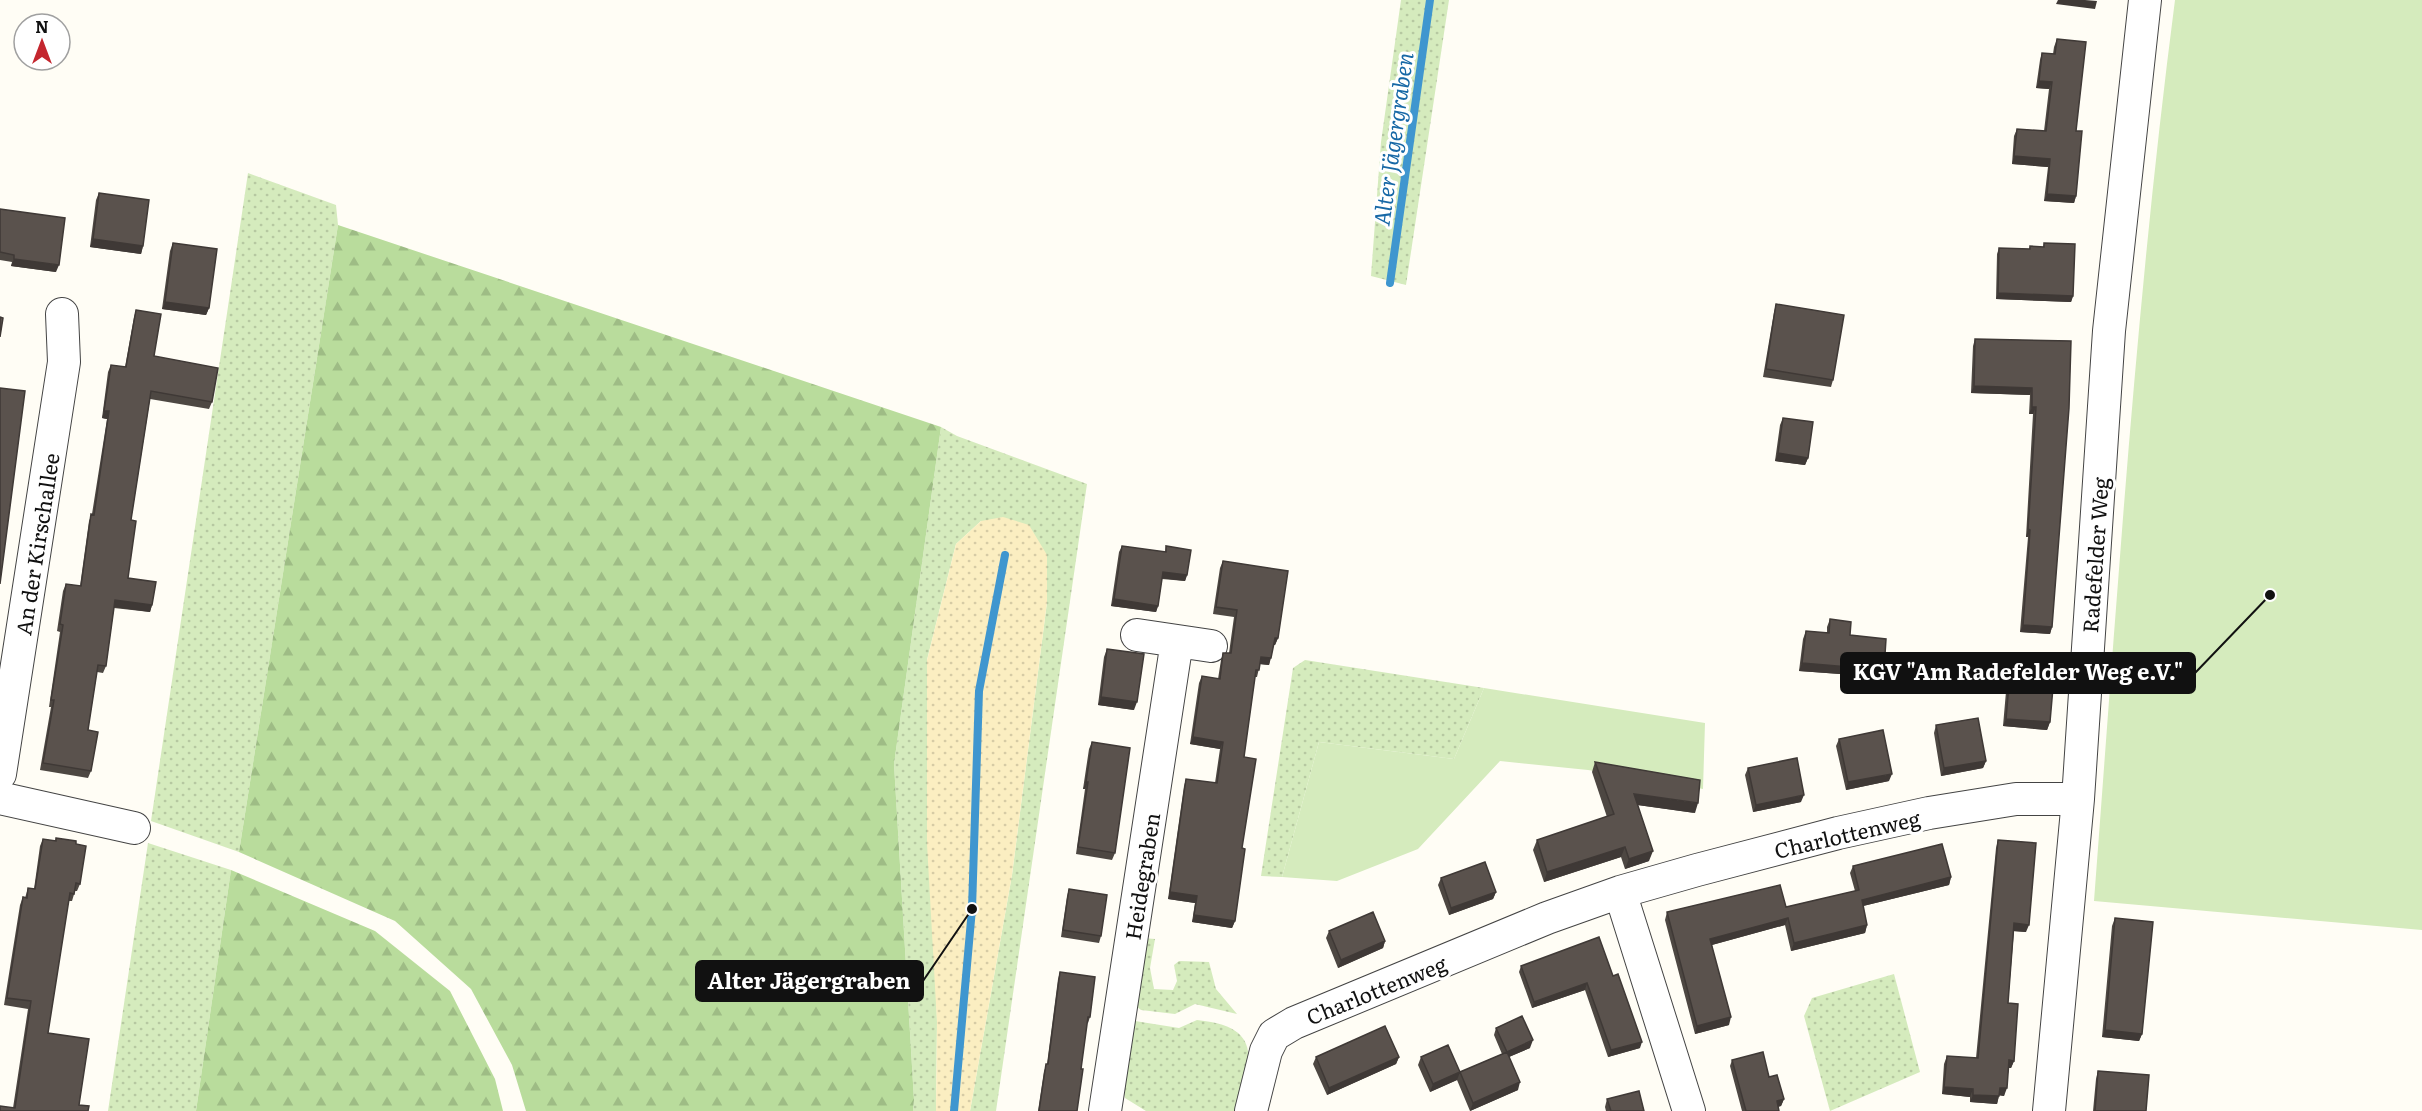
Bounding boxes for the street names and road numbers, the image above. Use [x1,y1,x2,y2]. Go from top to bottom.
street label: An der Kirschallee [6,451,66,637]
street label: Radefelder Weg [2073,476,2115,634]
street label: Charlottenweg [1771,801,1923,865]
street label: Heidegraben [1116,810,1166,942]
street label: Charlottenweg [1301,947,1451,1031]

